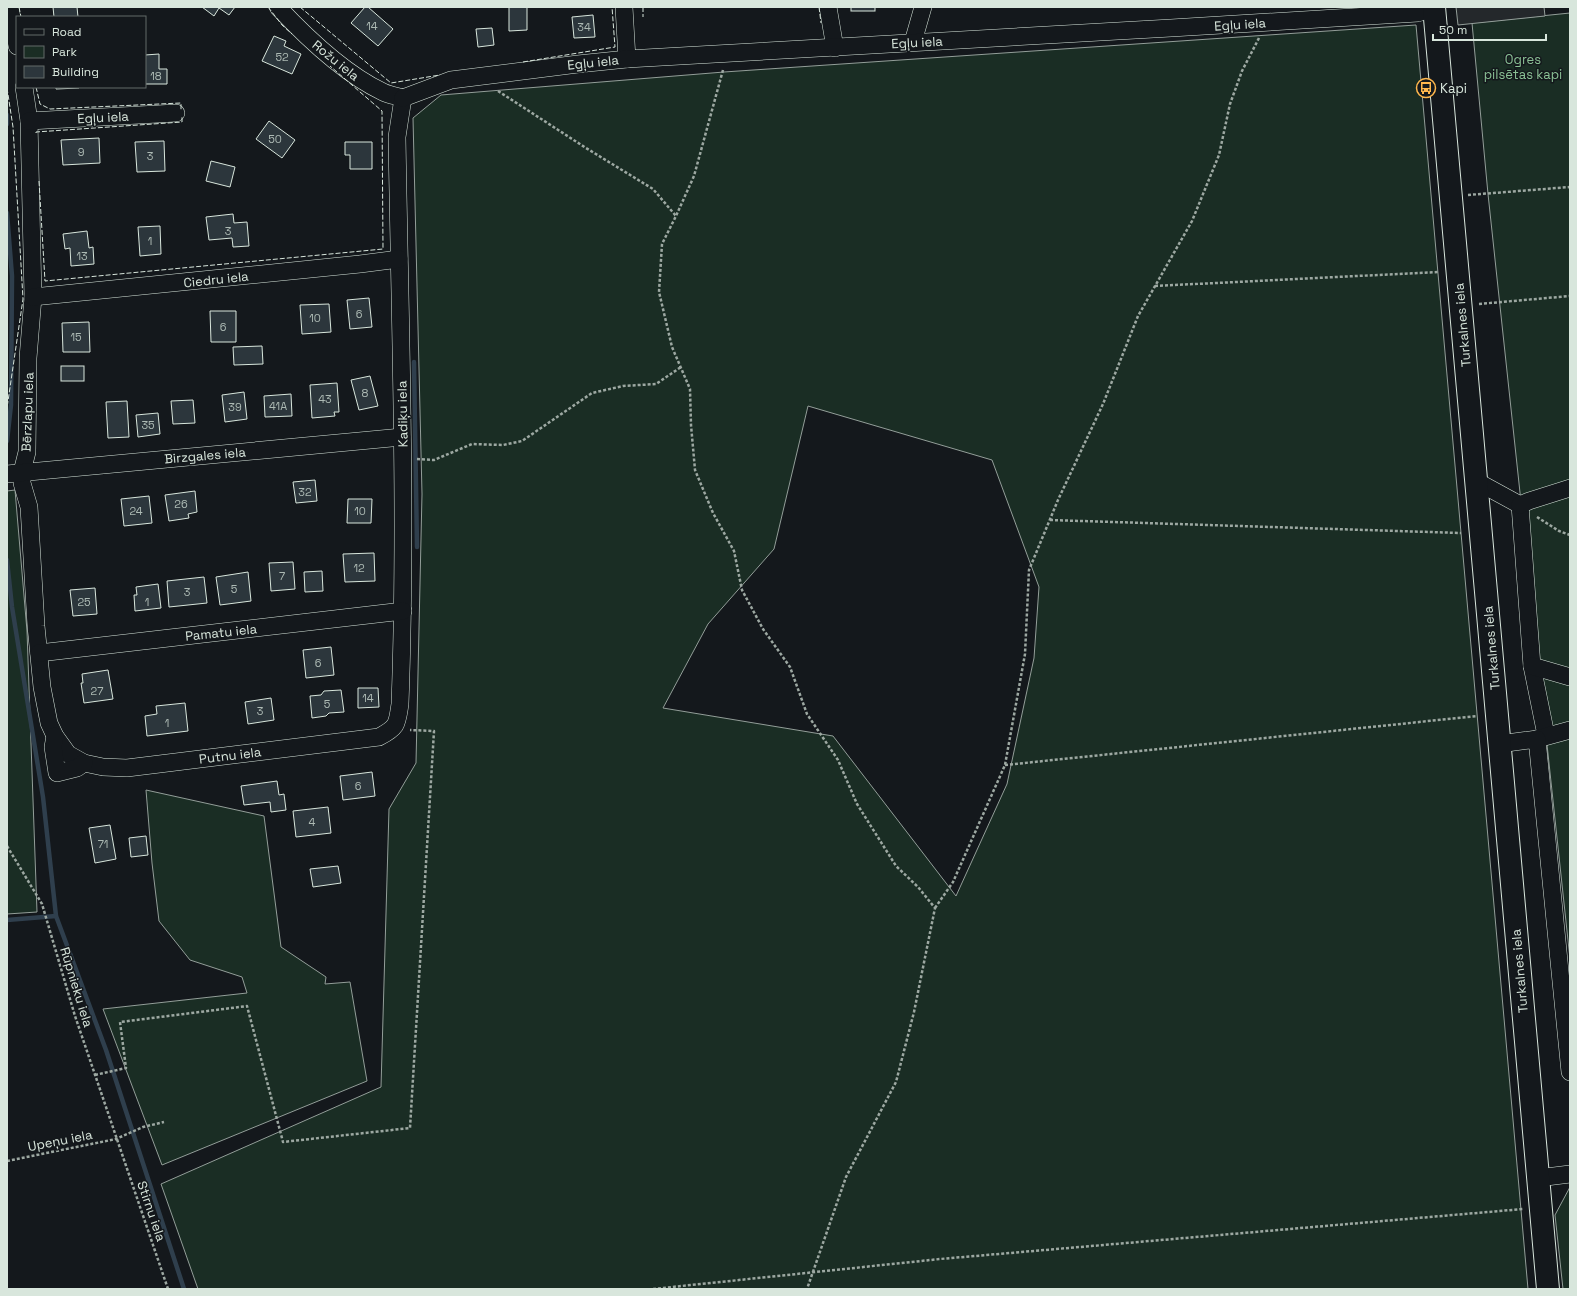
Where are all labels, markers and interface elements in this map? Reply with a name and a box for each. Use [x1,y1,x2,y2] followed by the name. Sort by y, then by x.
[1214,14,1267,35] street label: Egļu iela
[16,16,146,88] legend
[1433,16,1546,42] scale bar
[366,19,378,33] house number: 14
[577,20,591,34] house number: 34
[1439,22,1467,38] text: 50 m
[52,24,81,40] text: Road
[891,33,944,52] street label: Egļu iela
[309,36,363,85] street label: Rožu iela
[52,44,77,60] text: Park
[275,50,289,64] house number: 52
[566,51,620,74] street label: Egļu iela
[1484,51,1562,83] park label: Ogres pilsētas kapi
[52,64,99,80] text: Building
[150,69,162,83] house number: 18
[1415,77,1437,99] bus stop icon: Kapi
[1440,80,1467,97] place label: Kapi
[77,108,130,127] street label: Egļu iela
[268,132,282,146] house number: 50
[78,145,85,159] house number: 9
[147,149,154,163] house number: 3
[225,224,232,238] house number: 3
[148,234,152,248] house number: 1
[76,249,88,263] house number: 13
[183,268,250,291] street label: Ciedru iela
[1450,282,1475,368] street label: Turkalnes iela
[356,307,363,321] house number: 6
[309,311,321,325] house number: 10
[220,320,227,334] house number: 6
[70,330,82,344] house number: 15
[18,371,37,452] street label: Bērzlapu iela
[393,380,412,447] street label: Kadiķu iela
[362,386,369,400] house number: 8
[318,392,332,406] house number: 43
[269,399,287,413] house number: 41A
[228,400,242,414] house number: 39
[141,418,155,432] house number: 35
[164,443,247,468] street label: Birzgales iela
[298,485,312,499] house number: 32
[174,497,188,511] house number: 26
[129,504,143,518] house number: 24
[354,504,366,518] house number: 10
[353,561,365,575] house number: 12
[279,569,285,583] house number: 7
[231,582,238,596] house number: 5
[184,585,191,599] house number: 3
[77,595,91,609] house number: 25
[145,595,149,609] house number: 1
[1479,605,1504,691] street label: Turkalnes iela
[184,620,258,645] street label: Pamatu iela
[315,656,322,670] house number: 6
[91,684,103,698] house number: 27
[362,691,374,705] house number: 14
[324,697,331,711] house number: 5
[257,704,264,718] house number: 3
[165,716,169,730] house number: 1
[198,743,263,768] street label: Putnu iela
[355,779,362,793] house number: 6
[309,815,316,829] house number: 4
[98,837,108,851] house number: 71
[1507,928,1532,1014] street label: Turkalnes iela
[56,945,97,1030] street label: Rūpnieku iela
[26,1126,94,1155] street label: Upeņu iela
[133,1179,170,1244] street label: Stirnu iela

